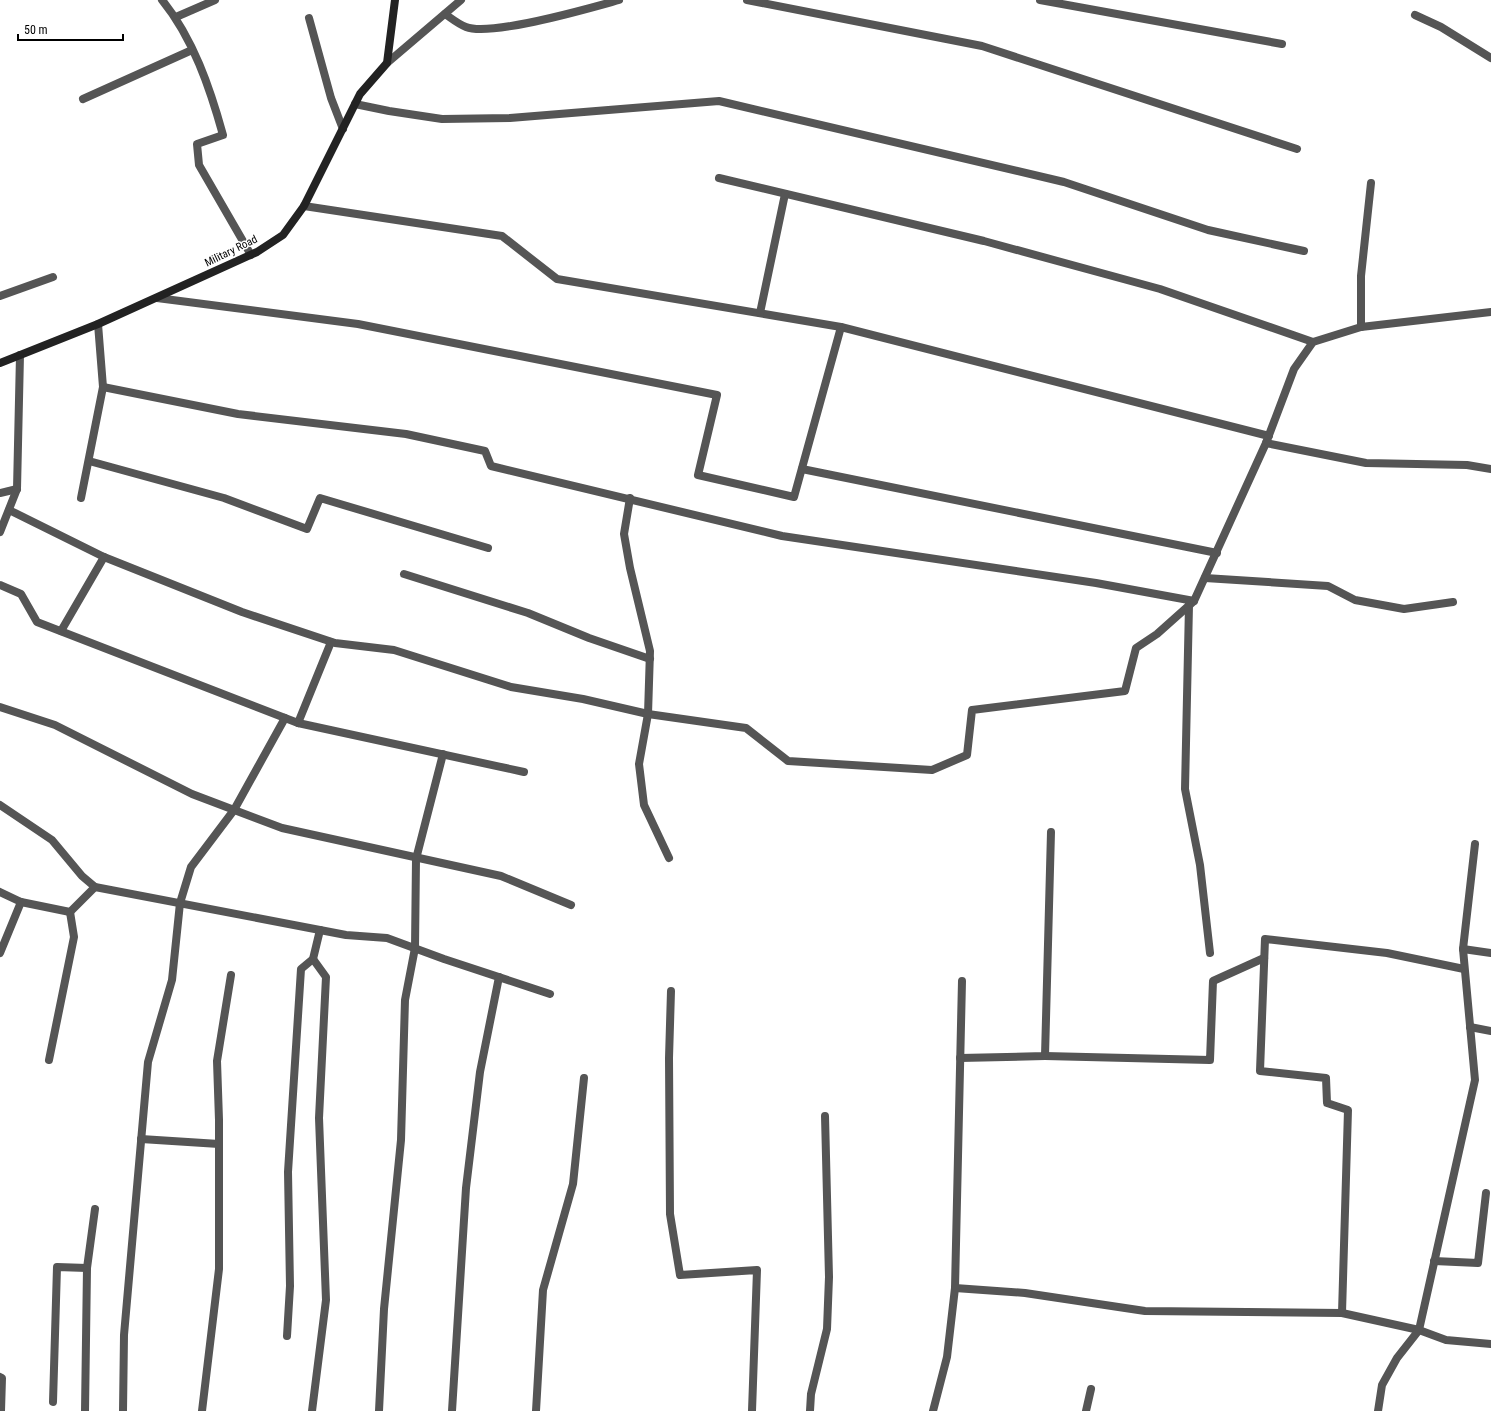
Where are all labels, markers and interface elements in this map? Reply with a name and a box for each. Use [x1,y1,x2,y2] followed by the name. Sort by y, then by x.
[18,16,123,42] scale bar
[24,23,48,37] text: 50 m
[203,233,259,269] street label: Military Road

